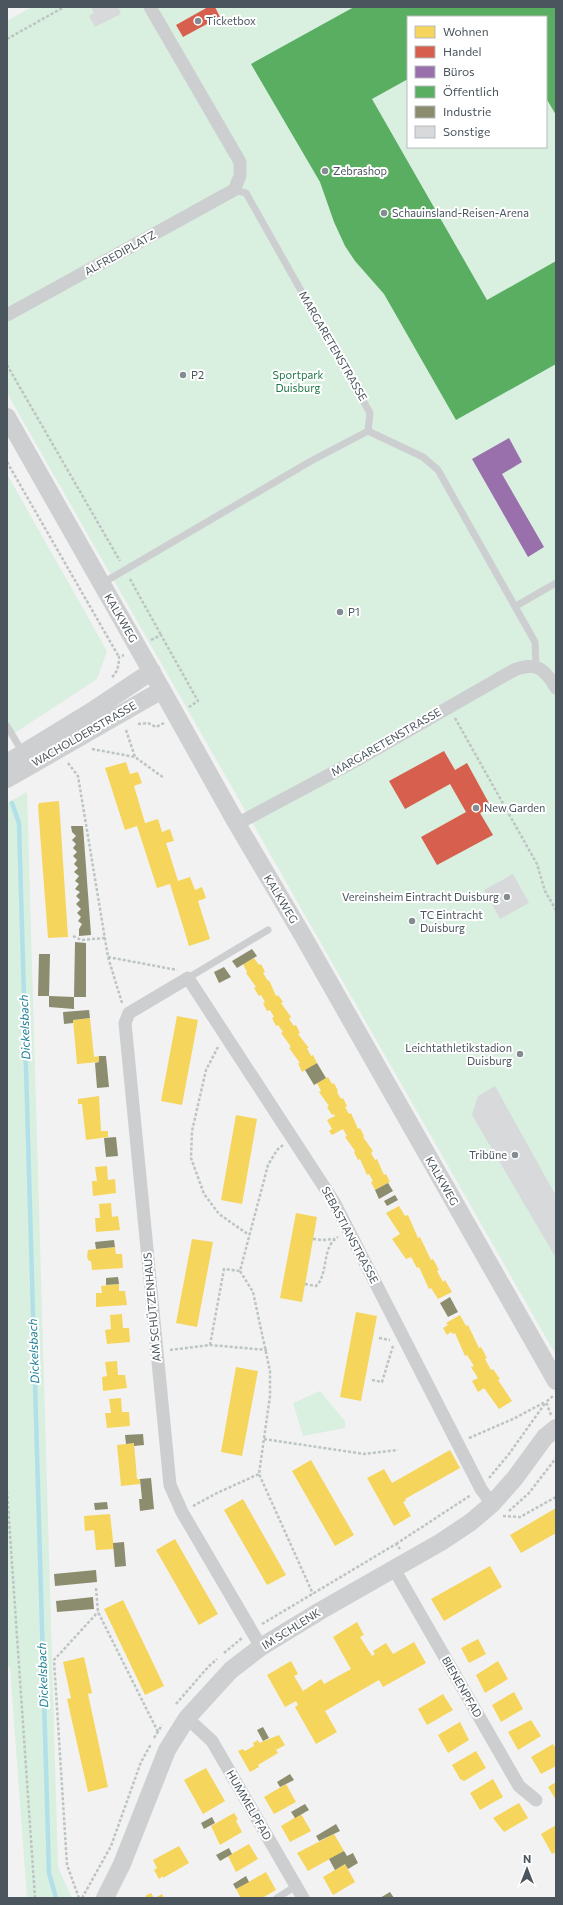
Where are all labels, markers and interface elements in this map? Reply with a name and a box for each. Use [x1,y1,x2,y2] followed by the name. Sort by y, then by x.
[206,14,256,27] place label: Ticketbox
[193,16,203,26] marker: Ticketbox
[407,16,547,148] legend
[443,24,489,38] text: Wohnen
[443,44,481,58] text: Handel
[443,64,475,78] text: Büros
[443,84,499,98] text: Öffentlich
[443,104,491,118] text: Industrie
[443,124,490,138] text: Sonstige
[333,164,387,177] place label: Zebrashop
[320,166,330,176] marker: Zebrashop
[392,206,529,219] place label: Schauinsland-Reisen-Arena
[379,208,389,218] marker: Schauinsland-Reisen-Arena
[82,228,158,278] street label: ALFREDIPLATZ
[297,289,370,403] street label: MARGARETENSTRASSE
[191,368,204,381] place label: P2
[272,368,324,394] park label: Sportpark Duisburg
[178,370,188,380] marker: P2
[102,591,141,645] street label: KALKWEG
[348,605,360,618] place label: P1
[335,607,345,617] marker: P1
[29,698,138,769] street label: WACHOLDERSTRASSE
[329,705,443,778] street label: MARGARETENSTRASSE
[484,801,545,814] place label: New Garden
[471,803,481,813] marker: New Garden
[262,872,301,925] street label: KALKWEG
[342,890,499,903] place label: Vereinsheim Eintracht Duisburg
[502,892,512,902] marker: Vereinsheim Eintracht Duisburg
[420,908,483,934] place label: TC Eintracht Duisburg
[407,916,417,926] marker: TC Eintracht Duisburg
[16,994,32,1060] water label: Dickelsbach
[405,1041,512,1067] place label: Leichtathletikstadion Duisburg
[515,1049,525,1059] marker: Leichtathletikstadion Duisburg
[469,1148,507,1161] place label: Tribüne
[510,1150,520,1160] marker: Tribüne
[423,1154,462,1208] street label: KALKWEG
[319,1184,381,1285] street label: SEBASTIANSTRASSE
[139,1252,163,1362] street label: AM SCHÜTZENHAUS
[25,1318,41,1384] water label: Dickelsbach
[259,1605,323,1652] street label: IM SCHLENK
[34,1642,50,1708] water label: Dickelsbach
[440,1654,485,1720] street label: BIENENPFAD
[224,1768,275,1842] street label: HUMMELPFAD
[507,1849,547,1889] north arrow
[523,1852,531,1865] text: N

